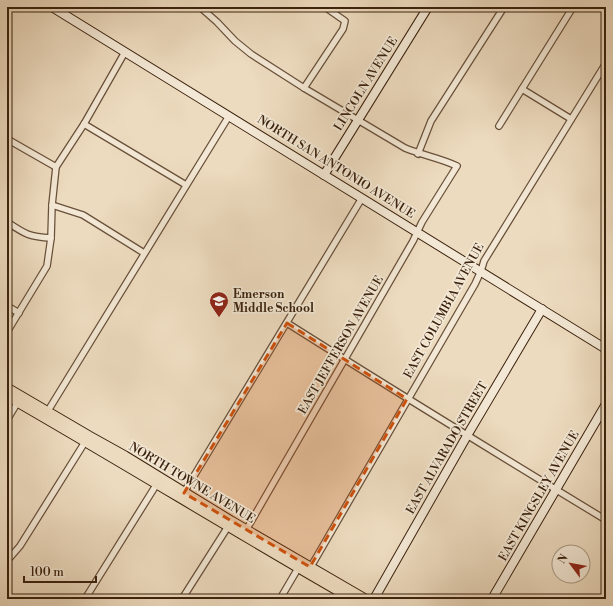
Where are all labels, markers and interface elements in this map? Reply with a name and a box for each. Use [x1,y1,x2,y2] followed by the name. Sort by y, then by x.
[331,34,401,134] street label: LINCOLN AVENUE
[254,112,418,222] street label: NORTH SAN ANTONIO AVENUE
[401,241,487,381] street label: EAST COLUMBIA AVENUE
[295,273,387,417] street label: EAST JEFFERSON AVENUE
[233,287,314,316] place label: Emerson Middle School
[208,290,230,318] school or university icon: Emerson Middle School
[403,379,491,517] street label: EAST ALVARADO STREET
[496,428,582,564] street label: EAST KINGSLEY AVENUE
[126,439,258,527] street label: NORTH TOWNE AVENUE
[551,544,591,584] north arrow
[24,558,96,584] scale bar
[30,565,64,580] text: 100 m

